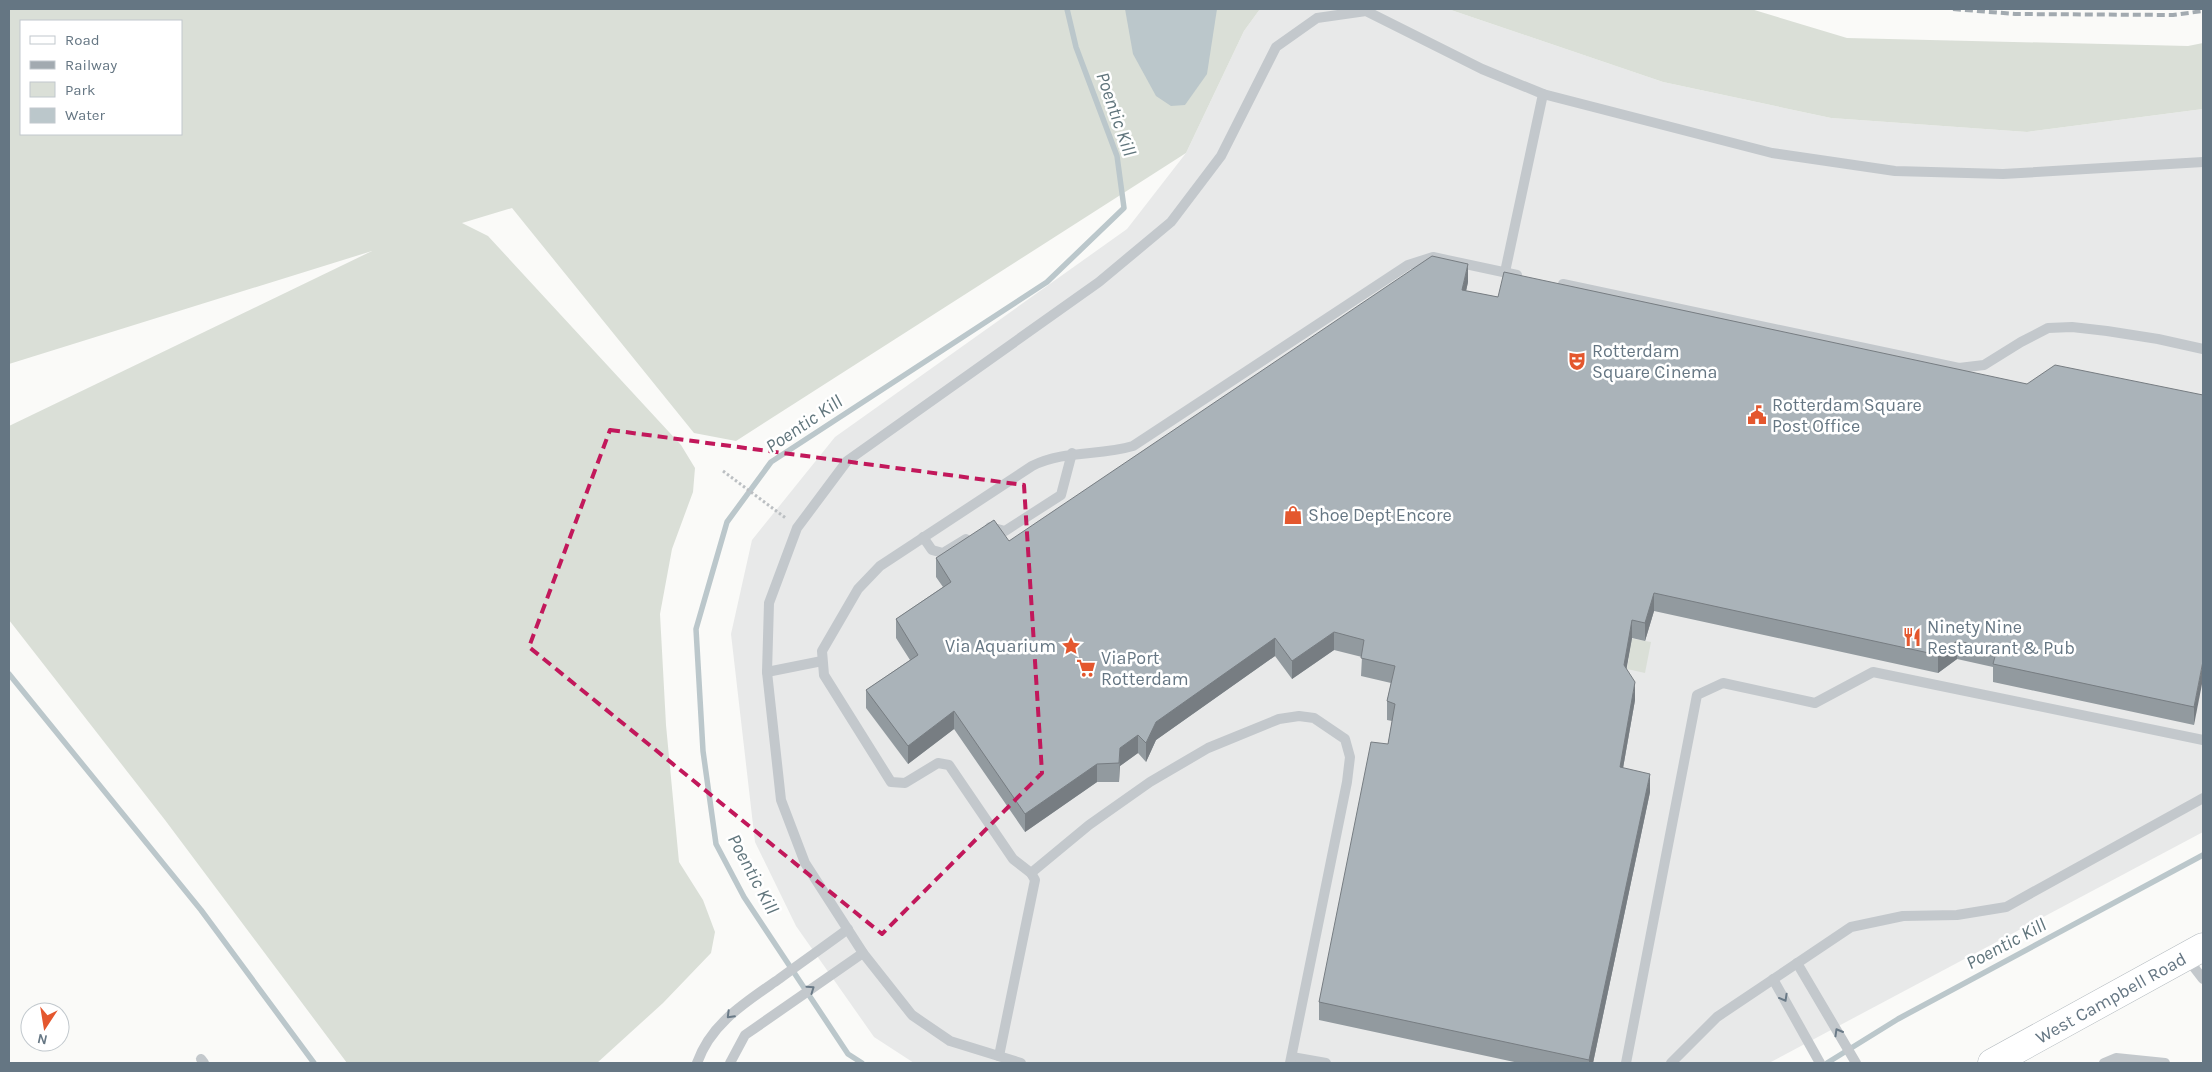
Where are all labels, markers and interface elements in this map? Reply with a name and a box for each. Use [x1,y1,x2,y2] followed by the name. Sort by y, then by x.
[20,20,182,135] legend
[65,31,100,49] text: Road
[65,56,117,74] text: Railway
[1091,69,1141,159] water label: Poentic Kill
[65,81,95,99] text: Park
[65,106,106,124] text: Water
[1592,340,1718,383] place label: Rotterdam Square Cinema
[1566,350,1588,372] theatre icon: Rotterdam Square Cinema
[762,390,847,458] water label: Poentic Kill
[1772,394,1922,437] place label: Rotterdam Square Post Office
[1746,404,1768,426] public building icon: Rotterdam Square Post Office
[1282,504,1304,526] shop icon: Shoe Dept Encore
[1308,504,1452,526] place label: Shoe Dept Encore
[1927,616,2075,659] place label: Ninety Nine Restaurant & Pub
[1901,626,1923,648] restaurant icon: Ninety Nine Restaurant & Pub
[945,635,1056,657] place label: Via Aquarium
[1060,635,1082,657] place icon: Via Aquarium
[1101,647,1189,690] place label: ViaPort Rotterdam
[1075,657,1097,679] supermarket icon: ViaPort Rotterdam
[723,830,783,918] water label: Poentic Kill
[1962,914,2050,974] water label: Poentic Kill
[2032,947,2190,1049] street label: West Campbell Road
[805,986,815,995] one-way arrow
[1778,992,1788,1001] one-way arrow
[20,1002,70,1052] north arrow
[727,1009,736,1018] one-way arrow
[1834,1028,1844,1037] one-way arrow
[36,1030,49,1049] text: N

